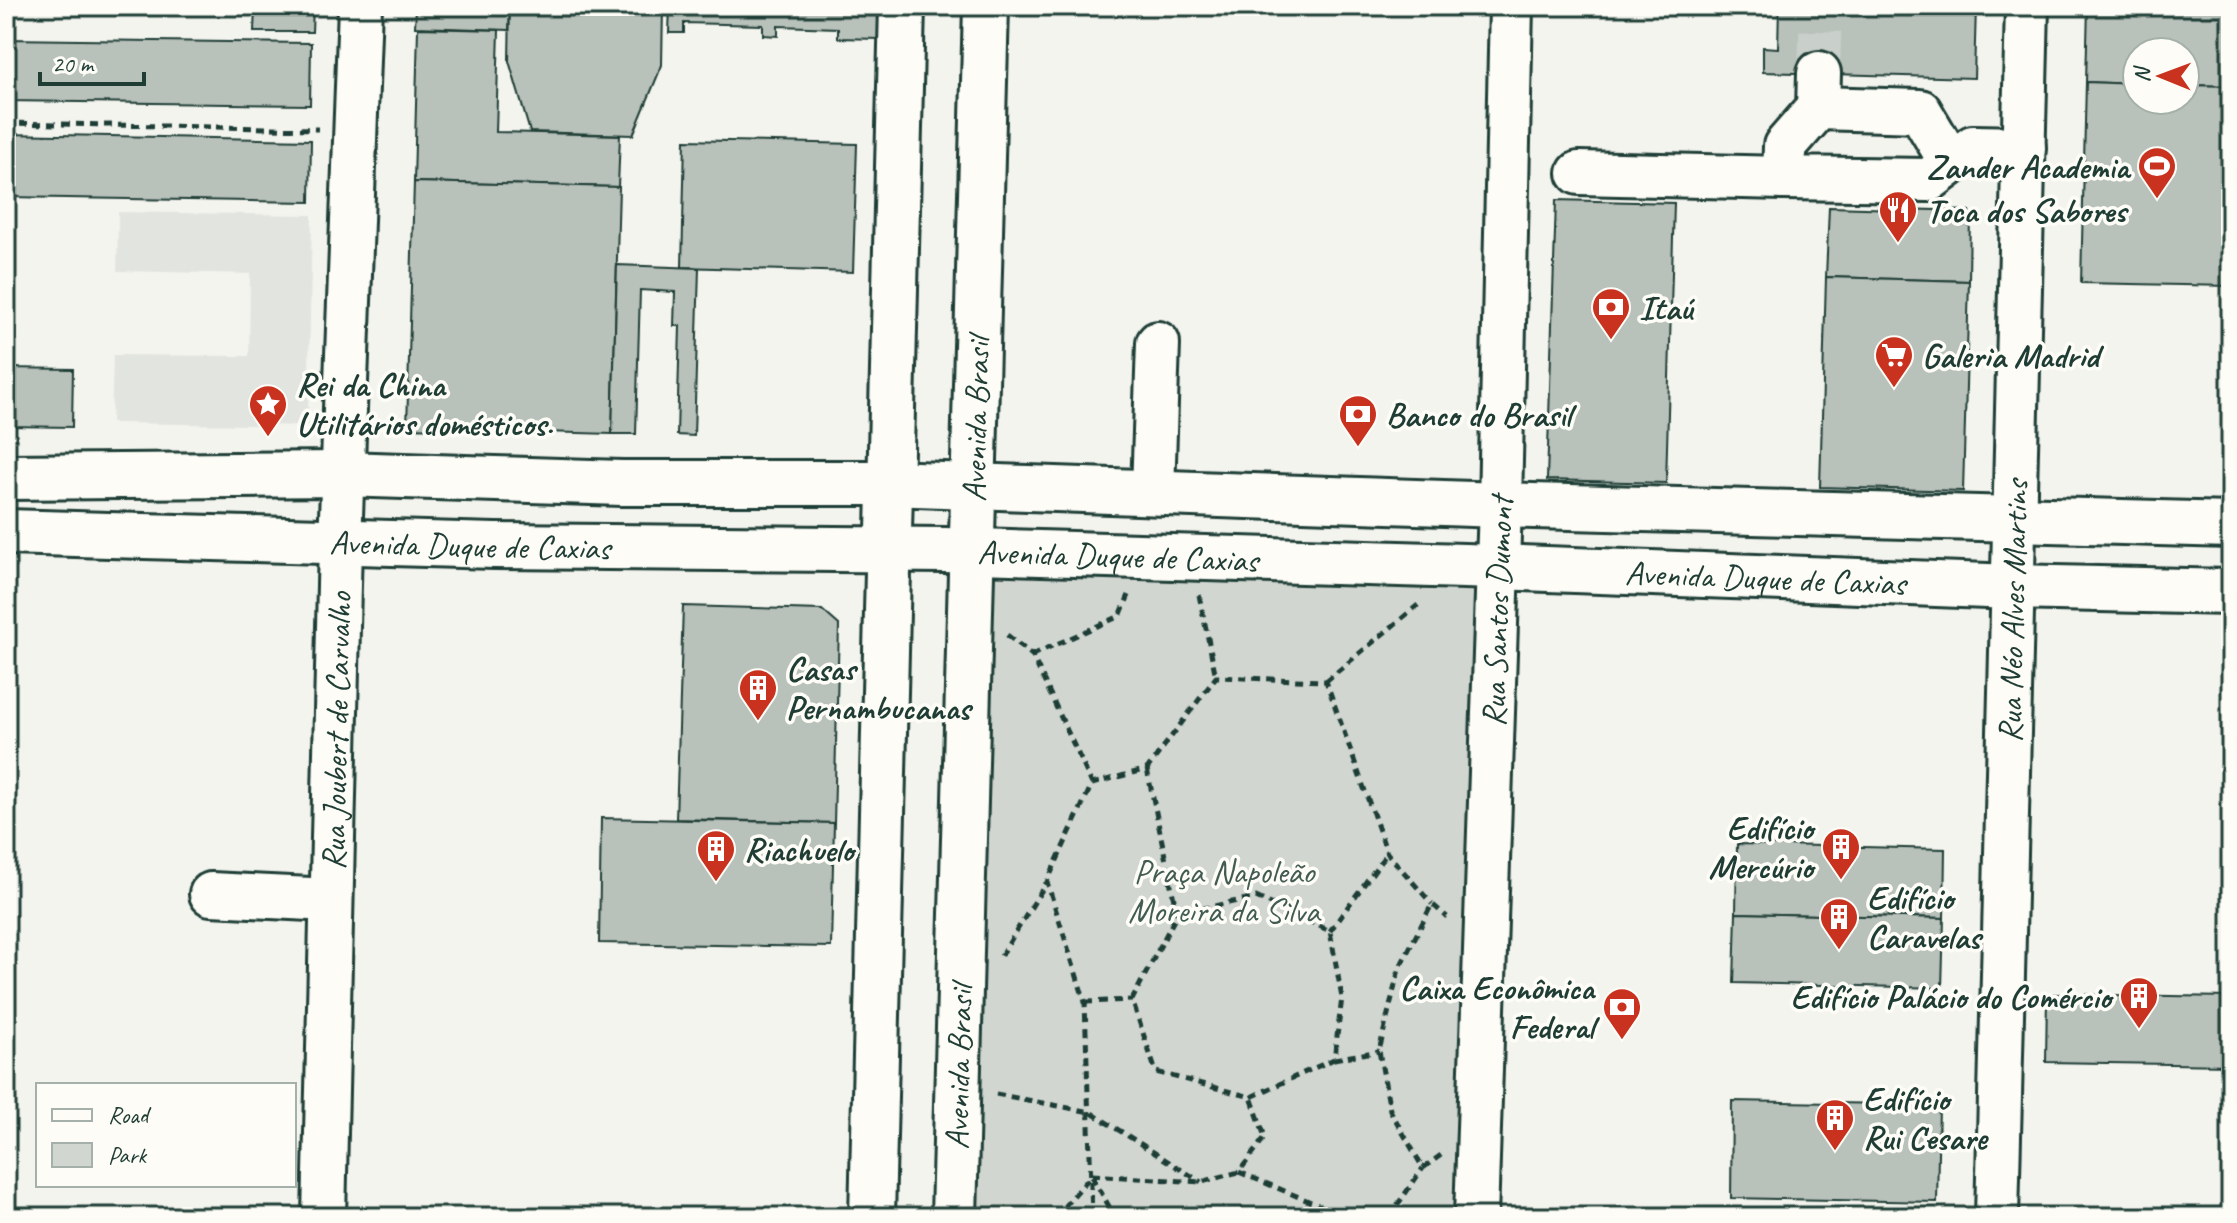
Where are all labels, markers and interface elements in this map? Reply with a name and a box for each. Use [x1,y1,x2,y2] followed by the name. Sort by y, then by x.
[40,36,144,86] scale bar
[2121,36,2201,116] north arrow
[52,49,95,79] text: 20 m
[2128,65,2156,83] text: N
[1926,145,2132,188] place label: Zander Academia
[2136,145,2178,200] sports icon: Zander Academia
[1877,189,1919,244] restaurant icon: Toca dos Sabores
[1926,189,2129,232] place label: Toca dos Sabores
[1590,286,1632,341] bank icon: Itaú
[1639,286,1696,329] place label: Itaú
[952,330,999,502] street label: Avenida Brasil
[1873,334,1915,389] supermarket icon: Galeria Madrid
[1922,334,2105,377] place label: Galeria Madrid
[296,363,554,445] place label: Rei da China Utilitários domésticos.
[247,383,289,438] place icon: Rei da China Utilitários domésticos.
[1337,393,1379,448] bank icon: Banco do Brasil
[1386,393,1577,436] place label: Banco do Brasil
[1988,476,2037,743] street label: Rua Néo Alves Martins
[1472,491,1522,727] street label: Rua Santos Dumont
[329,520,614,569] street label: Avenida Duque de Caxias
[977,530,1262,582] street label: Avenida Duque de Caxias
[1624,551,1910,605] street label: Avenida Duque de Caxias
[311,590,361,871] street label: Rua Joubert de Carvalho
[786,647,973,729] place label: Casas Pernambucanas
[737,667,779,722] building icon: Casas Pernambucanas
[1708,806,1817,888] place label: Edifício Mercúrio
[1820,826,1862,881] building icon: Edifício Mercúrio
[695,828,737,883] building icon: Riachuelo
[744,828,857,871] place label: Riachuelo
[1128,850,1322,932] park label: Praça Napoleão Moreira da Silva
[1867,876,1983,958] place label: Edifício Caravelas
[1818,896,1860,951] building icon: Edifício Caravelas
[1399,966,1600,1048] place label: Caixa Econômica Federal
[1791,975,2115,1018] place label: Edifício Palácio do Comércio
[2118,975,2160,1030] building icon: Edifício Palácio do Comércio
[935,978,982,1150] street label: Avenida Brasil
[1601,986,1643,1041] bank icon: Caixa Econômica Federal
[1863,1077,1989,1159] place label: Edifício Rui Cesare
[36,1083,296,1187] legend
[1814,1097,1856,1152] building icon: Edifício Rui Cesare
[108,1100,152,1130] text: Road
[108,1140,148,1170] text: Park

